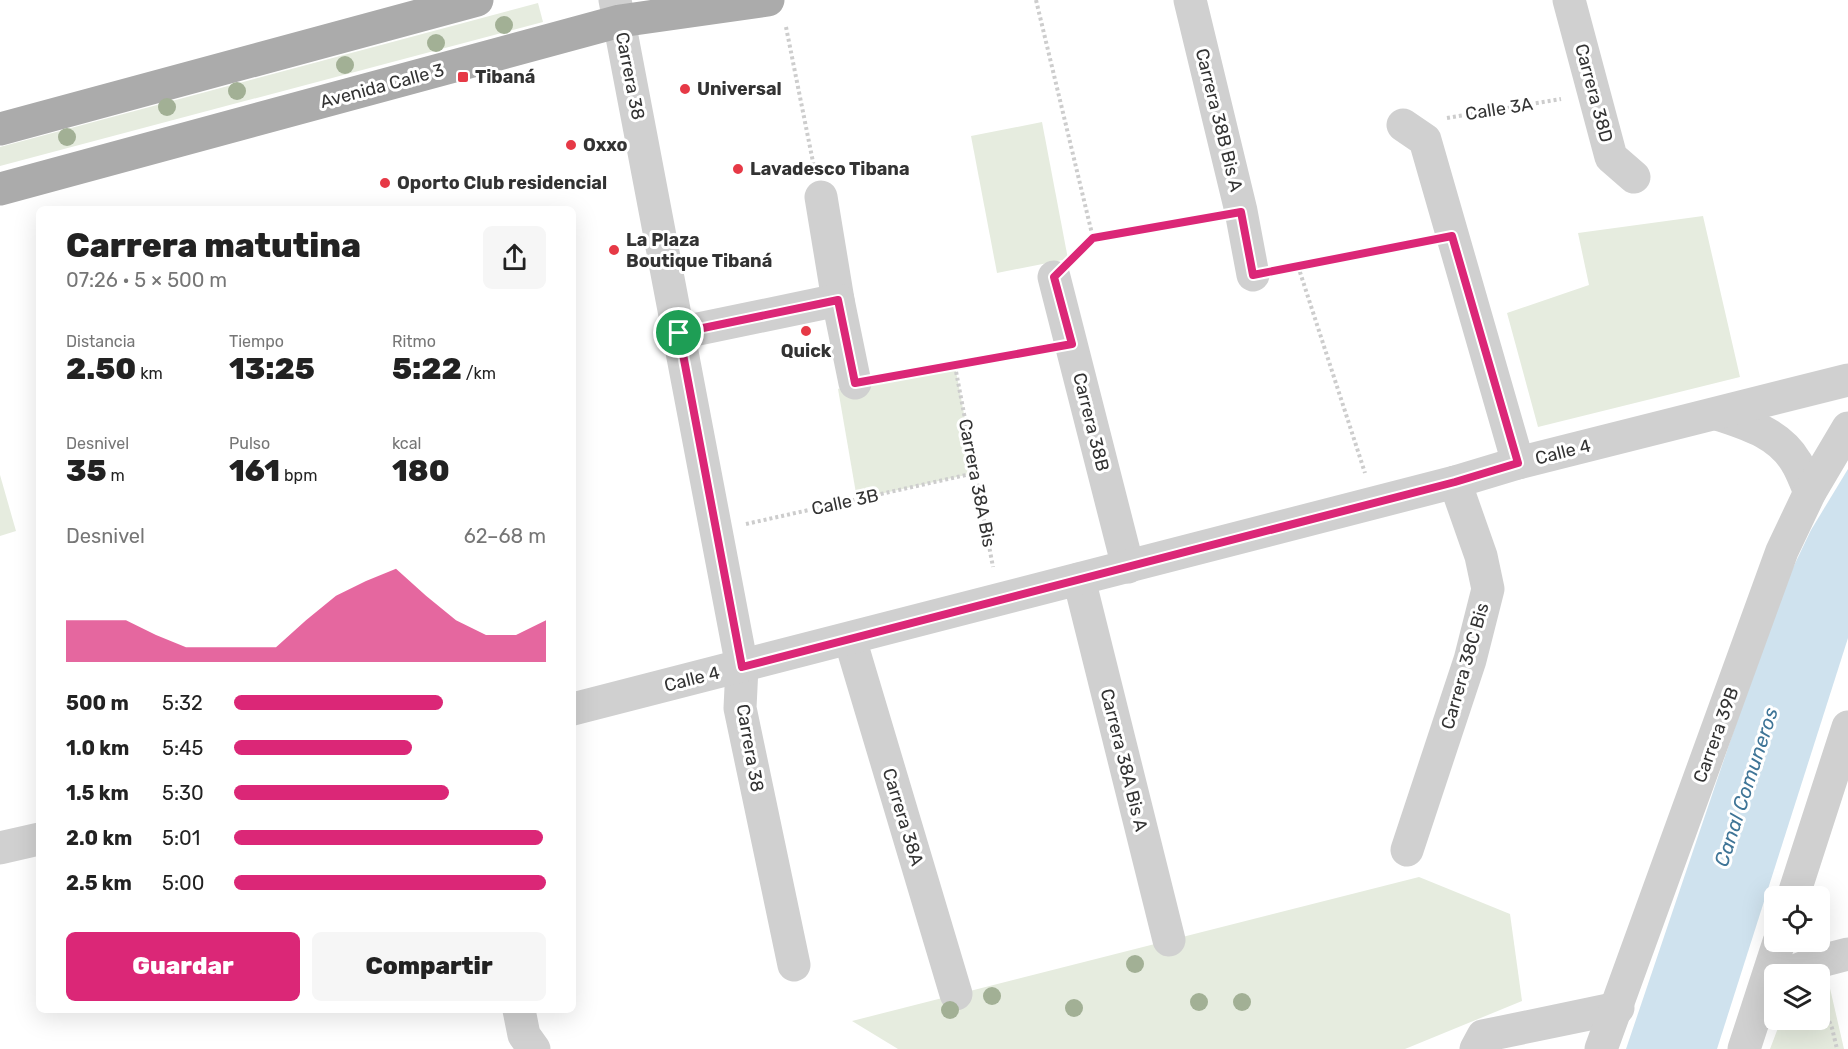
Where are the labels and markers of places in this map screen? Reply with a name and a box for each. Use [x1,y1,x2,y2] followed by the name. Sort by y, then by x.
[475,66,536,88] place label: Tibaná
[456,70,470,84] marker: Tibaná
[697,78,782,100] place label: Universal
[678,82,692,96] marker: Universal
[583,134,628,156] place label: Oxxo
[564,138,578,152] marker: Oxxo
[750,158,910,180] place label: Lavadesco Tibana
[731,162,745,176] marker: Lavadesco Tibana
[397,172,607,194] place label: Oporto Club residencial
[378,176,392,190] marker: Oporto Club residencial
[626,229,772,272] place label: La Plaza Boutique Tibaná
[607,243,621,257] marker: La Plaza Boutique Tibaná
[653,307,704,358] pin
[799,324,813,338] marker: Quick
[781,340,832,362] place label: Quick

